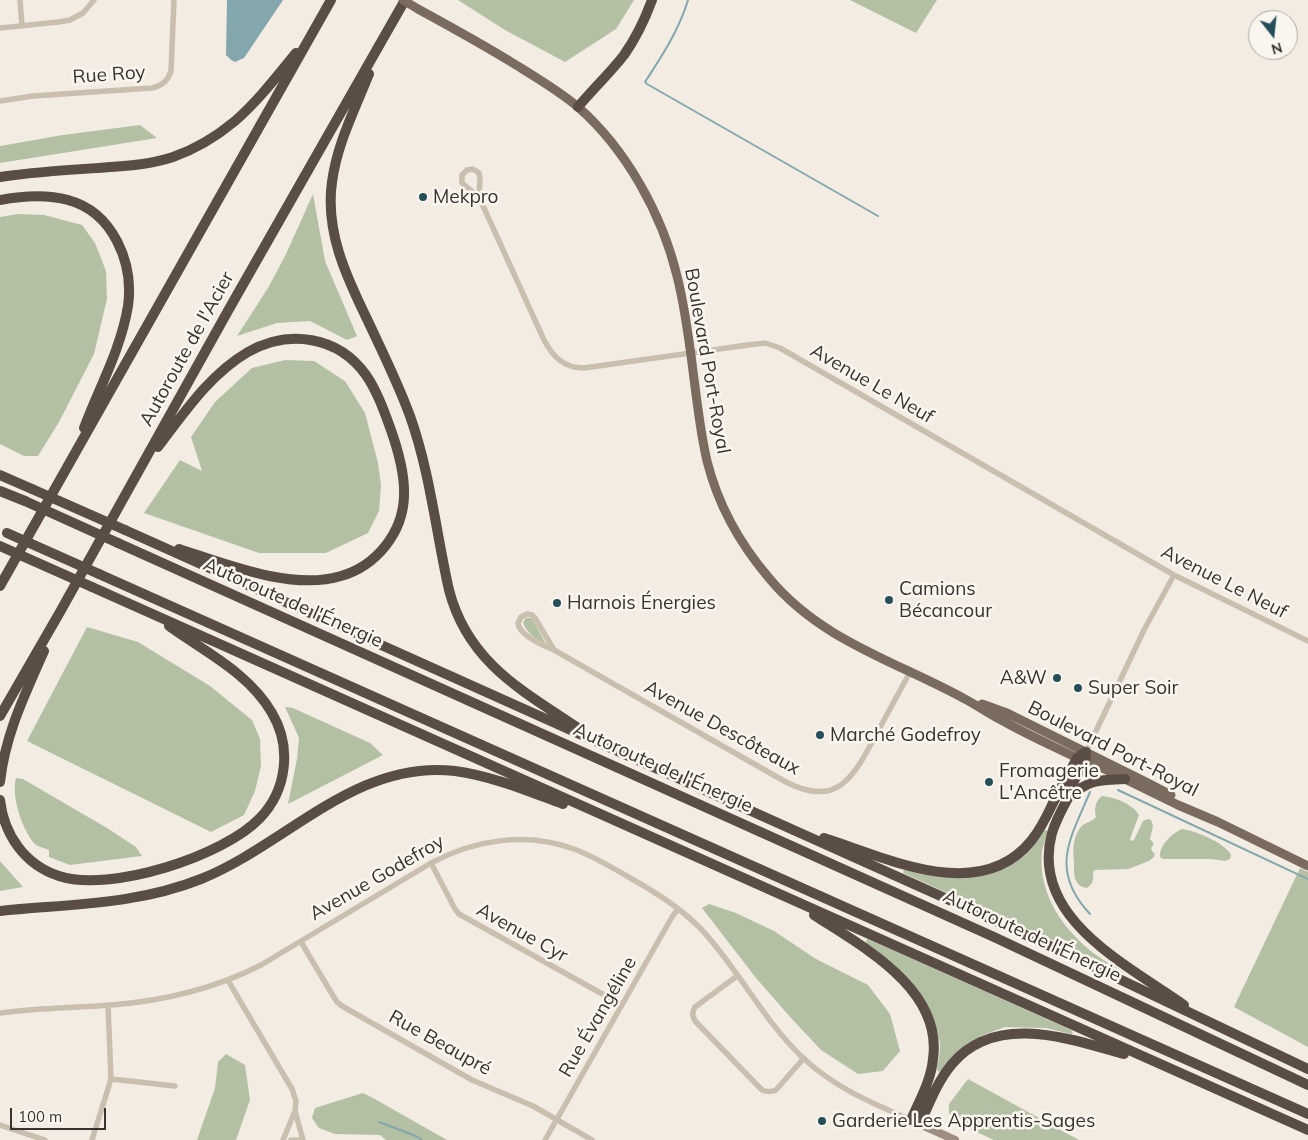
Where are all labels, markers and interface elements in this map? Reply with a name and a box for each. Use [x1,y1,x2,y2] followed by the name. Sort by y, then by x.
[1248,10,1298,60] north arrow
[1269,38,1284,59] text: N
[72,61,146,89] street label: Rue Roy
[433,186,498,208] place label: Mekpro
[417,191,429,203] marker: Mekpro
[679,266,735,456] street label: Boulevard Port-Royal
[135,268,239,430] street label: Autoroute de l'Acier
[806,339,938,429] street label: Avenue Le Neuf
[1157,540,1291,624] street label: Avenue Le Neuf
[200,553,386,653] street label: Autoroute de l'Énergie
[899,578,992,622] place label: Camions Bécancour
[567,592,716,614] place label: Harnois Énergies
[883,594,895,606] marker: Camions Bécancour
[551,597,563,609] marker: Harnois Énergies
[1000,667,1047,689] place label: A&W
[1051,672,1063,684] marker: A&W
[640,676,804,780] street label: Avenue Descôteaux
[1088,677,1178,699] place label: Super Soir
[1072,682,1084,694] marker: Super Soir
[1024,696,1202,802] street label: Boulevard Port-Royal
[570,718,756,818] street label: Autoroute de l'Énergie
[830,724,981,746] place label: Marché Godefroy
[814,729,826,741] marker: Marché Godefroy
[999,760,1099,804] place label: Fromagerie L'Ancêtre
[983,776,995,788] marker: Fromagerie L'Ancêtre
[306,830,448,926] street label: Avenue Godefroy
[939,885,1125,987] street label: Autoroute de l'Énergie
[472,899,572,967] street label: Avenue Cyr
[554,953,642,1081] street label: Rue Évangéline
[385,1006,495,1080] street label: Rue Beaupré
[12,1098,109,1130] scale bar
[18,1107,62,1126] text: 100 m
[832,1110,1095,1132] place label: Garderie Les Apprentis-Sages
[816,1115,828,1127] marker: Garderie Les Apprentis-Sages

